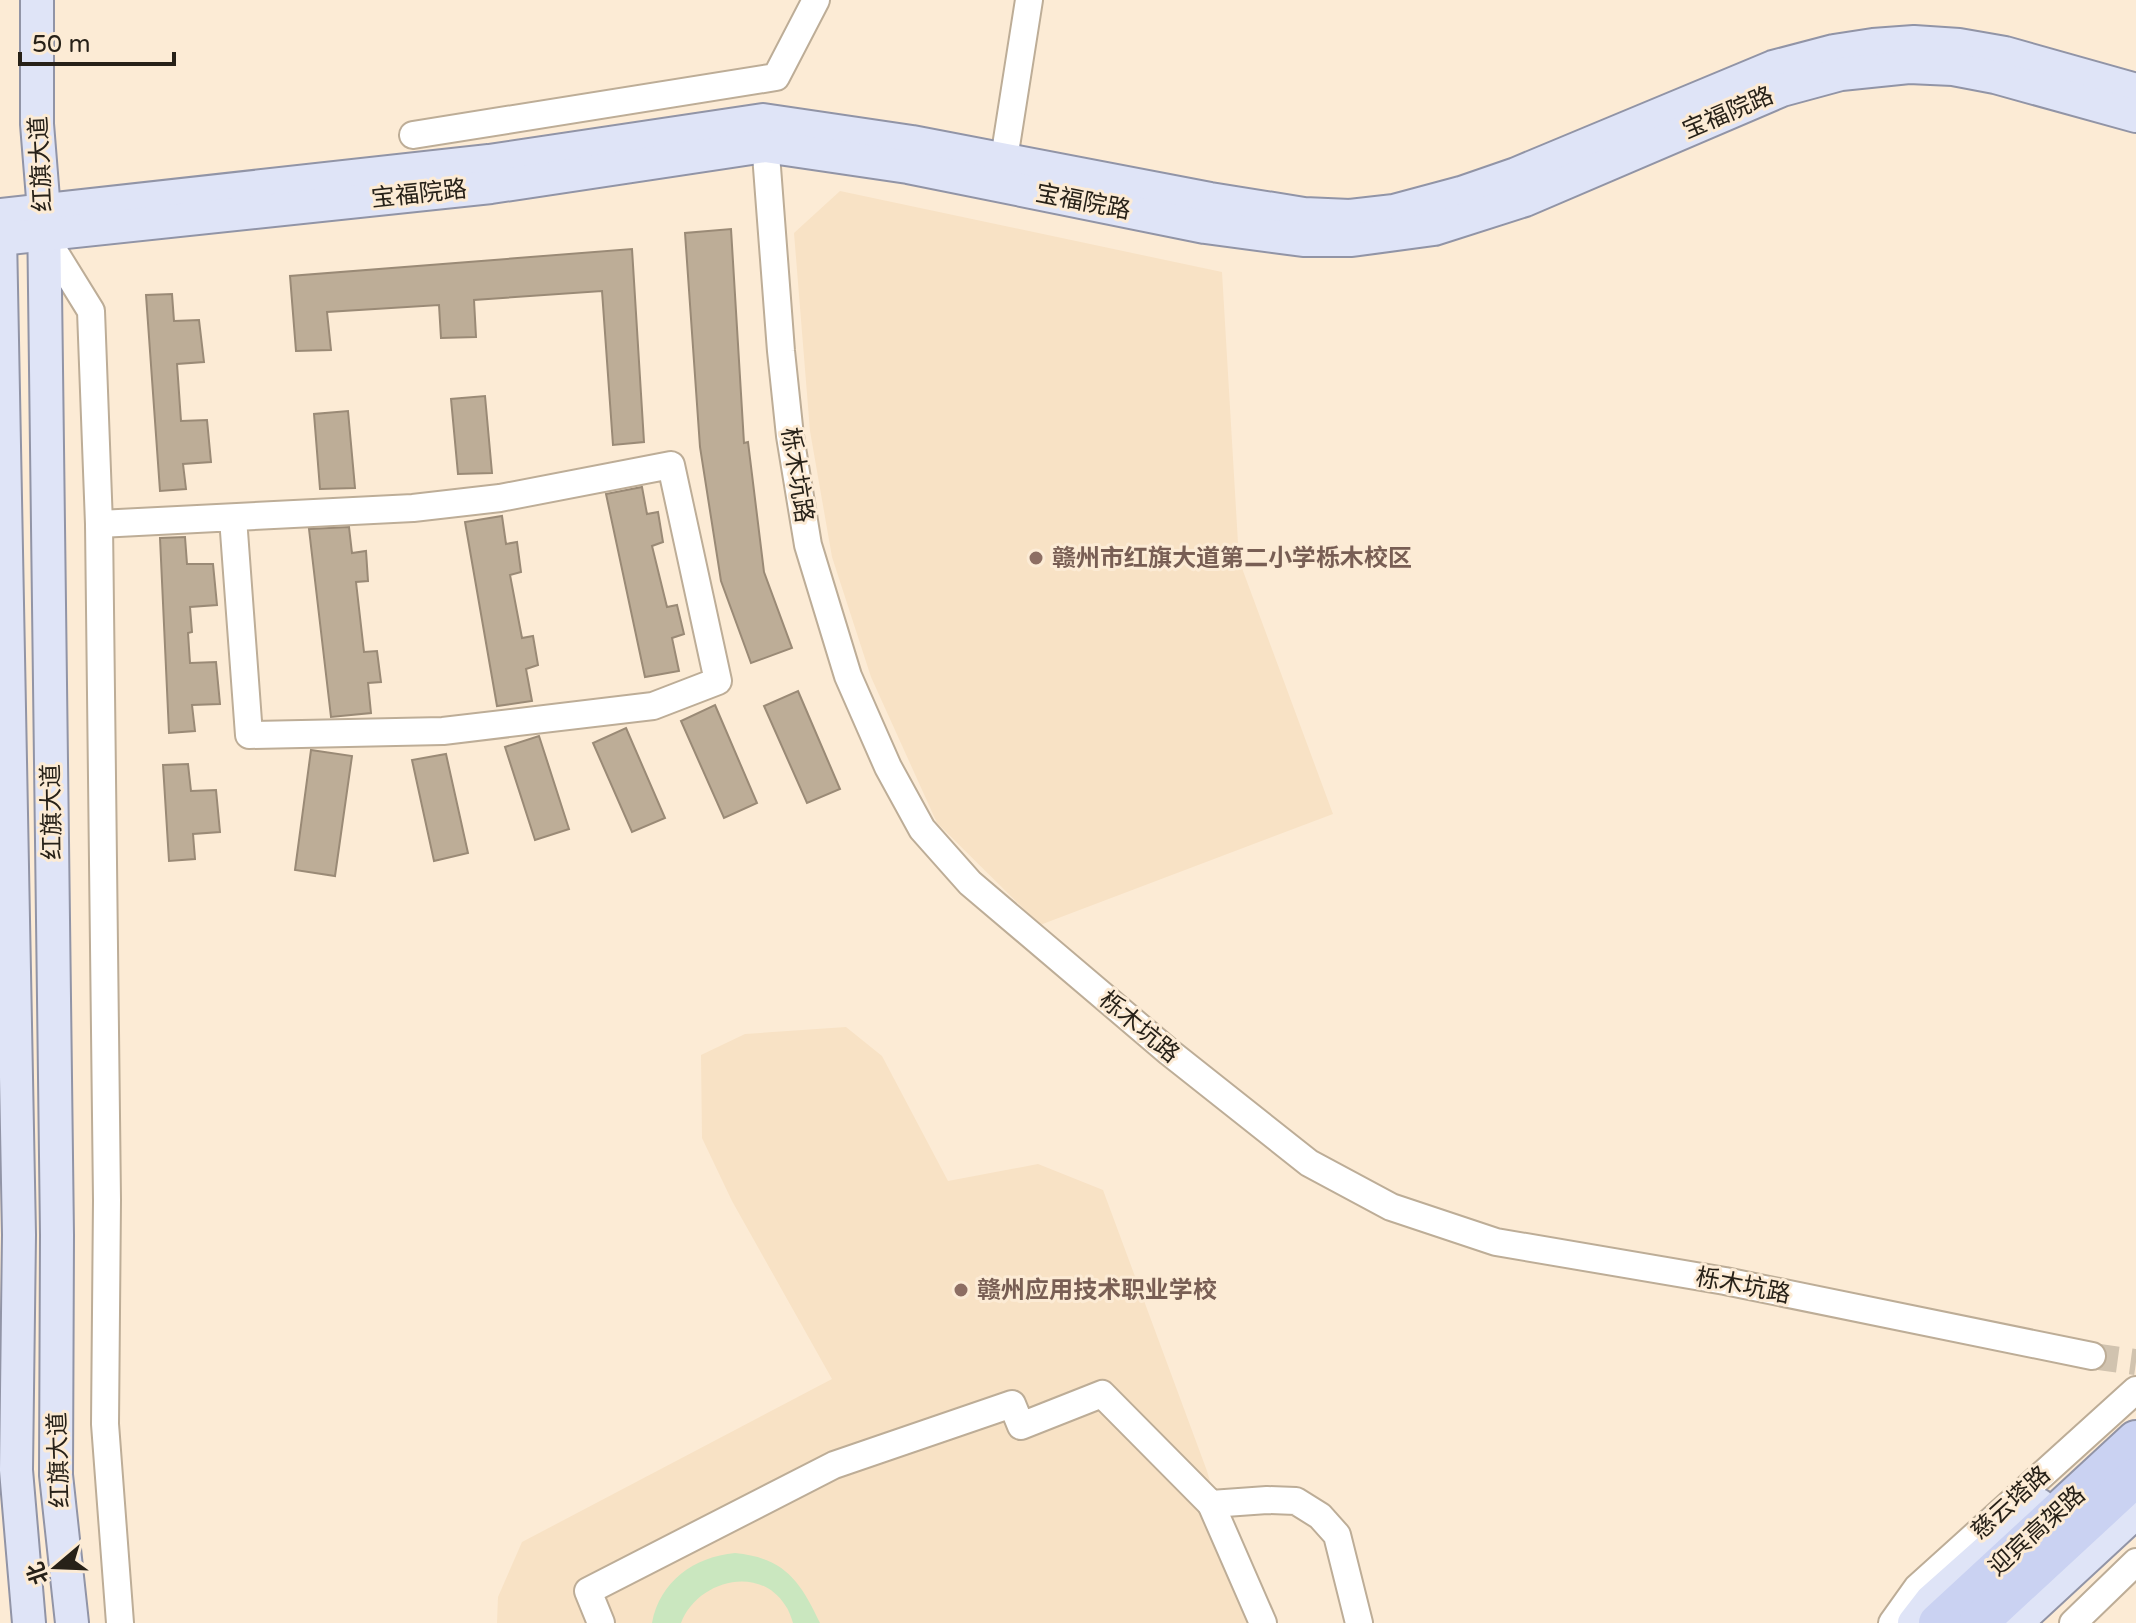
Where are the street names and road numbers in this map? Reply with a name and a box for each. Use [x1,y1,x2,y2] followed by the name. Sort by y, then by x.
[1678,81,1778,145] street label: 宝福院路
[24,115,58,213] street label: 红旗大道
[370,175,468,213] street label: 宝福院路
[1033,179,1133,225] street label: 宝福院路
[775,425,819,525] street label: 栎木坑路
[37,764,67,860] street label: 红旗大道
[1093,985,1185,1069] street label: 栎木坑路
[1693,1263,1793,1309] street label: 栎木坑路
[43,1412,75,1508] street label: 红旗大道
[1966,1460,2056,1546] street label: 慈云塔路
[1983,1480,2091,1582] street label: 迎宾高架路

